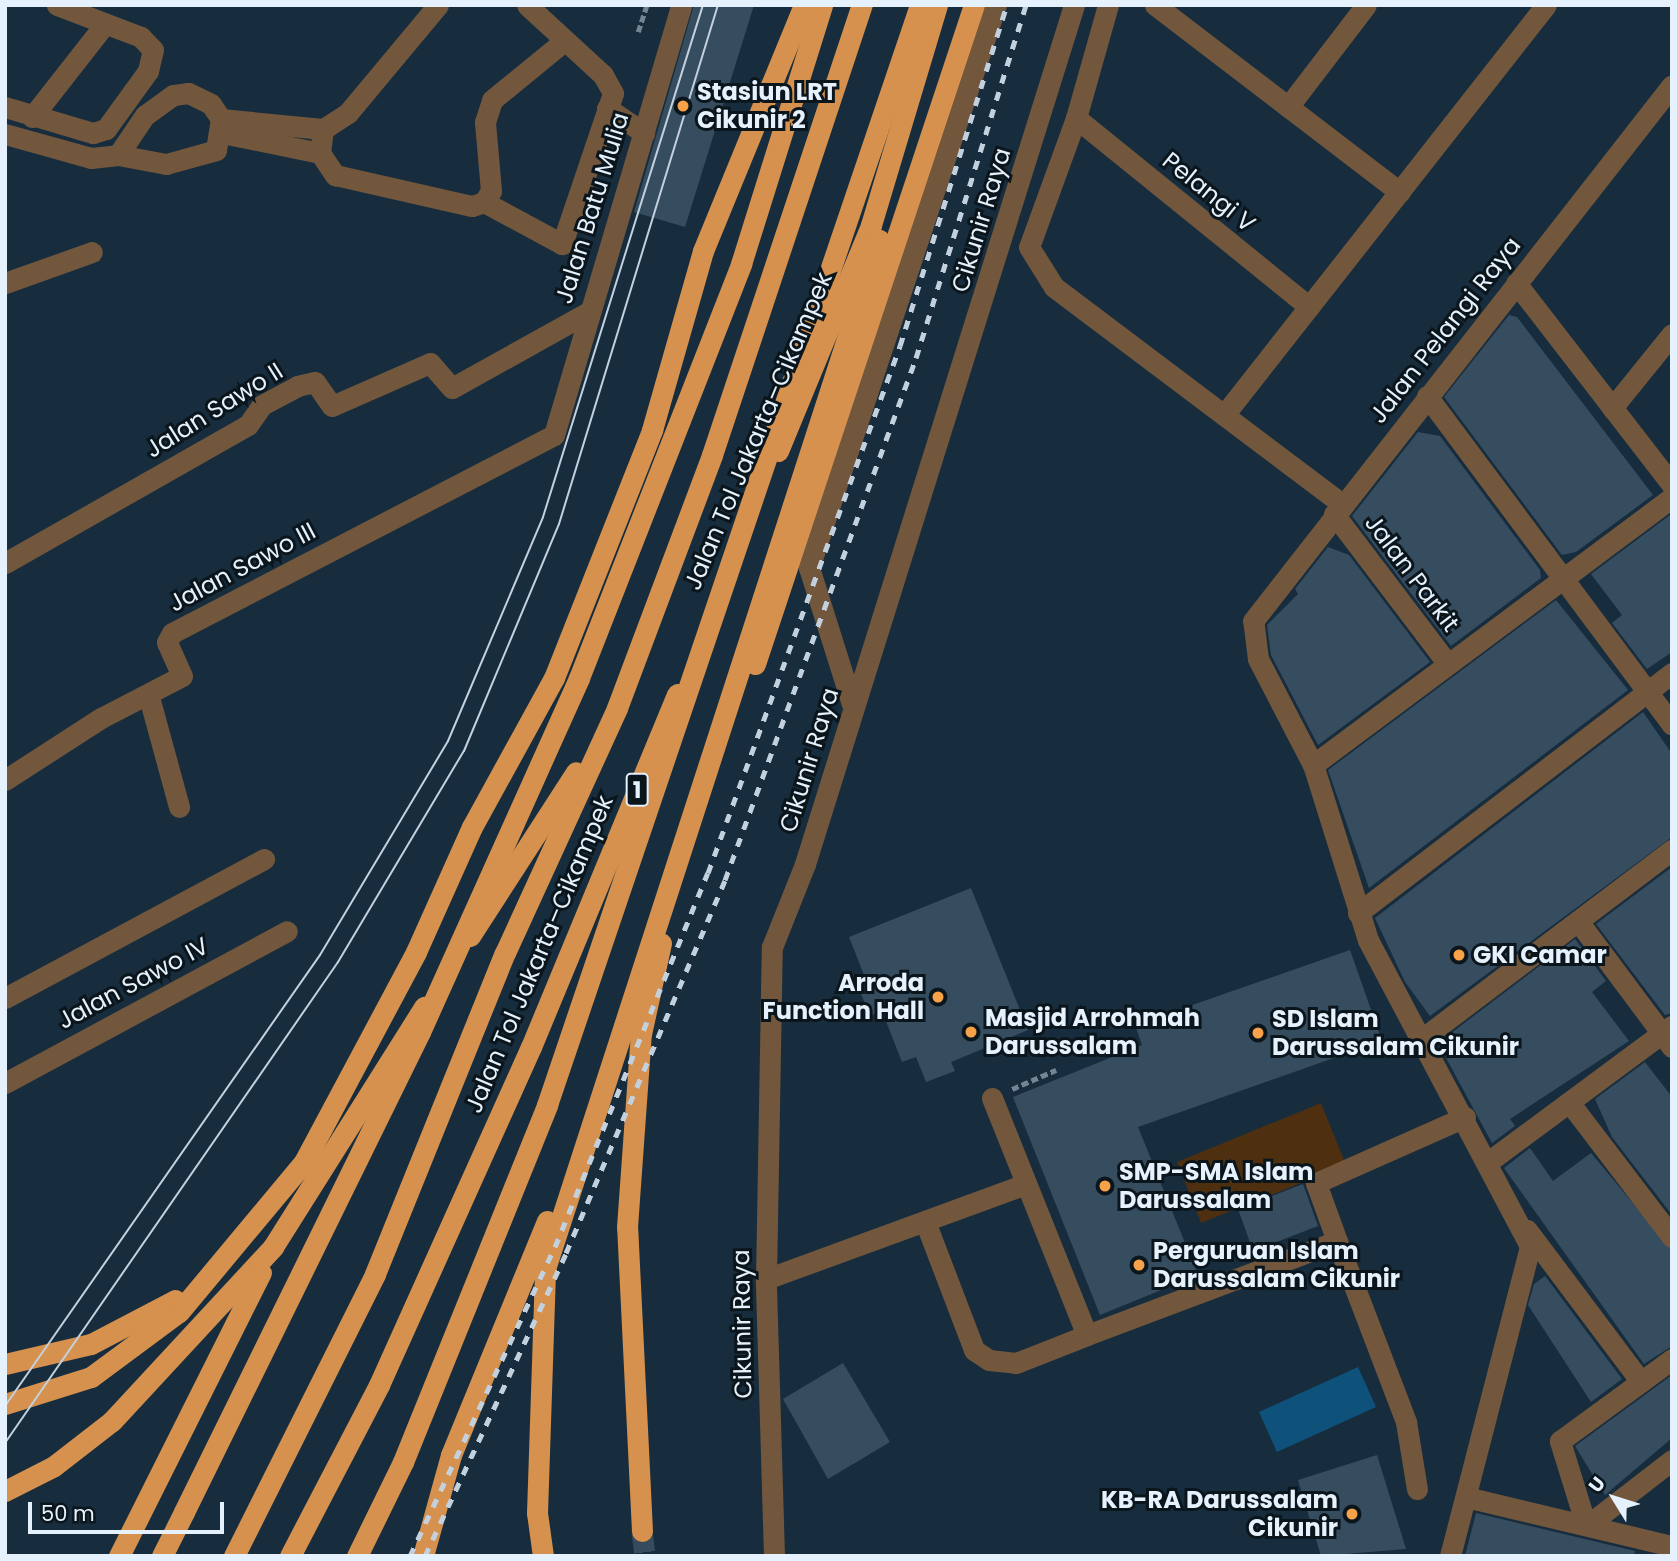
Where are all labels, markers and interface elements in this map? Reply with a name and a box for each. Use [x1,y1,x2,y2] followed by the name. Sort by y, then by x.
[697,78,837,134] place label: Stasiun LRT Cikunir 2
[675,98,691,114] marker: Stasiun LRT Cikunir 2
[549,109,635,307] street label: Jalan Batu Mulia
[945,144,1017,296] street label: Cikunir Raya
[1157,146,1261,238] street label: Pelangi V
[1363,231,1527,429] street label: Jalan Pelangi Raya
[678,268,838,594] street label: Jalan Tol Jakarta–Cikampek
[140,356,288,464] street label: Jalan Sawo II
[1359,509,1465,637] street label: Jalan Parkit
[164,516,320,618] street label: Jalan Sawo III
[773,684,845,836] street label: Cikunir Raya
[625,770,649,810] road number: 1
[459,791,619,1117] street label: Jalan Tol Jakarta–Cikampek
[53,931,213,1035] street label: Jalan Sawo IV
[1473,941,1607,969] place label: GKI Camar
[1451,947,1467,963] marker: GKI Camar
[763,969,924,1025] place label: Arroda Function Hall
[930,989,946,1005] marker: Arroda Function Hall
[985,1004,1200,1060] place label: Masjid Arrohmah Darussalam
[1272,1005,1519,1061] place label: SD Islam Darussalam Cikunir
[963,1024,979,1040] marker: Masjid Arrohmah Darussalam
[1250,1025,1266,1041] marker: SD Islam Darussalam Cikunir
[1119,1158,1314,1214] place label: SMP-SMA Islam Darussalam
[1097,1178,1113,1194] marker: SMP-SMA Islam Darussalam
[1153,1237,1400,1293] place label: Perguruan Islam Darussalam Cikunir
[726,1249,758,1399] street label: Cikunir Raya
[1131,1257,1147,1273] marker: Perguruan Islam Darussalam Cikunir
[1579,1463,1649,1533] north arrow
[1582,1471,1612,1498] text: U
[1101,1486,1338,1542] place label: KB-RA Darussalam Cikunir
[32,1488,228,1532] scale bar
[41,1499,95,1528] text: 50 m
[1344,1506,1360,1522] marker: KB-RA Darussalam Cikunir

